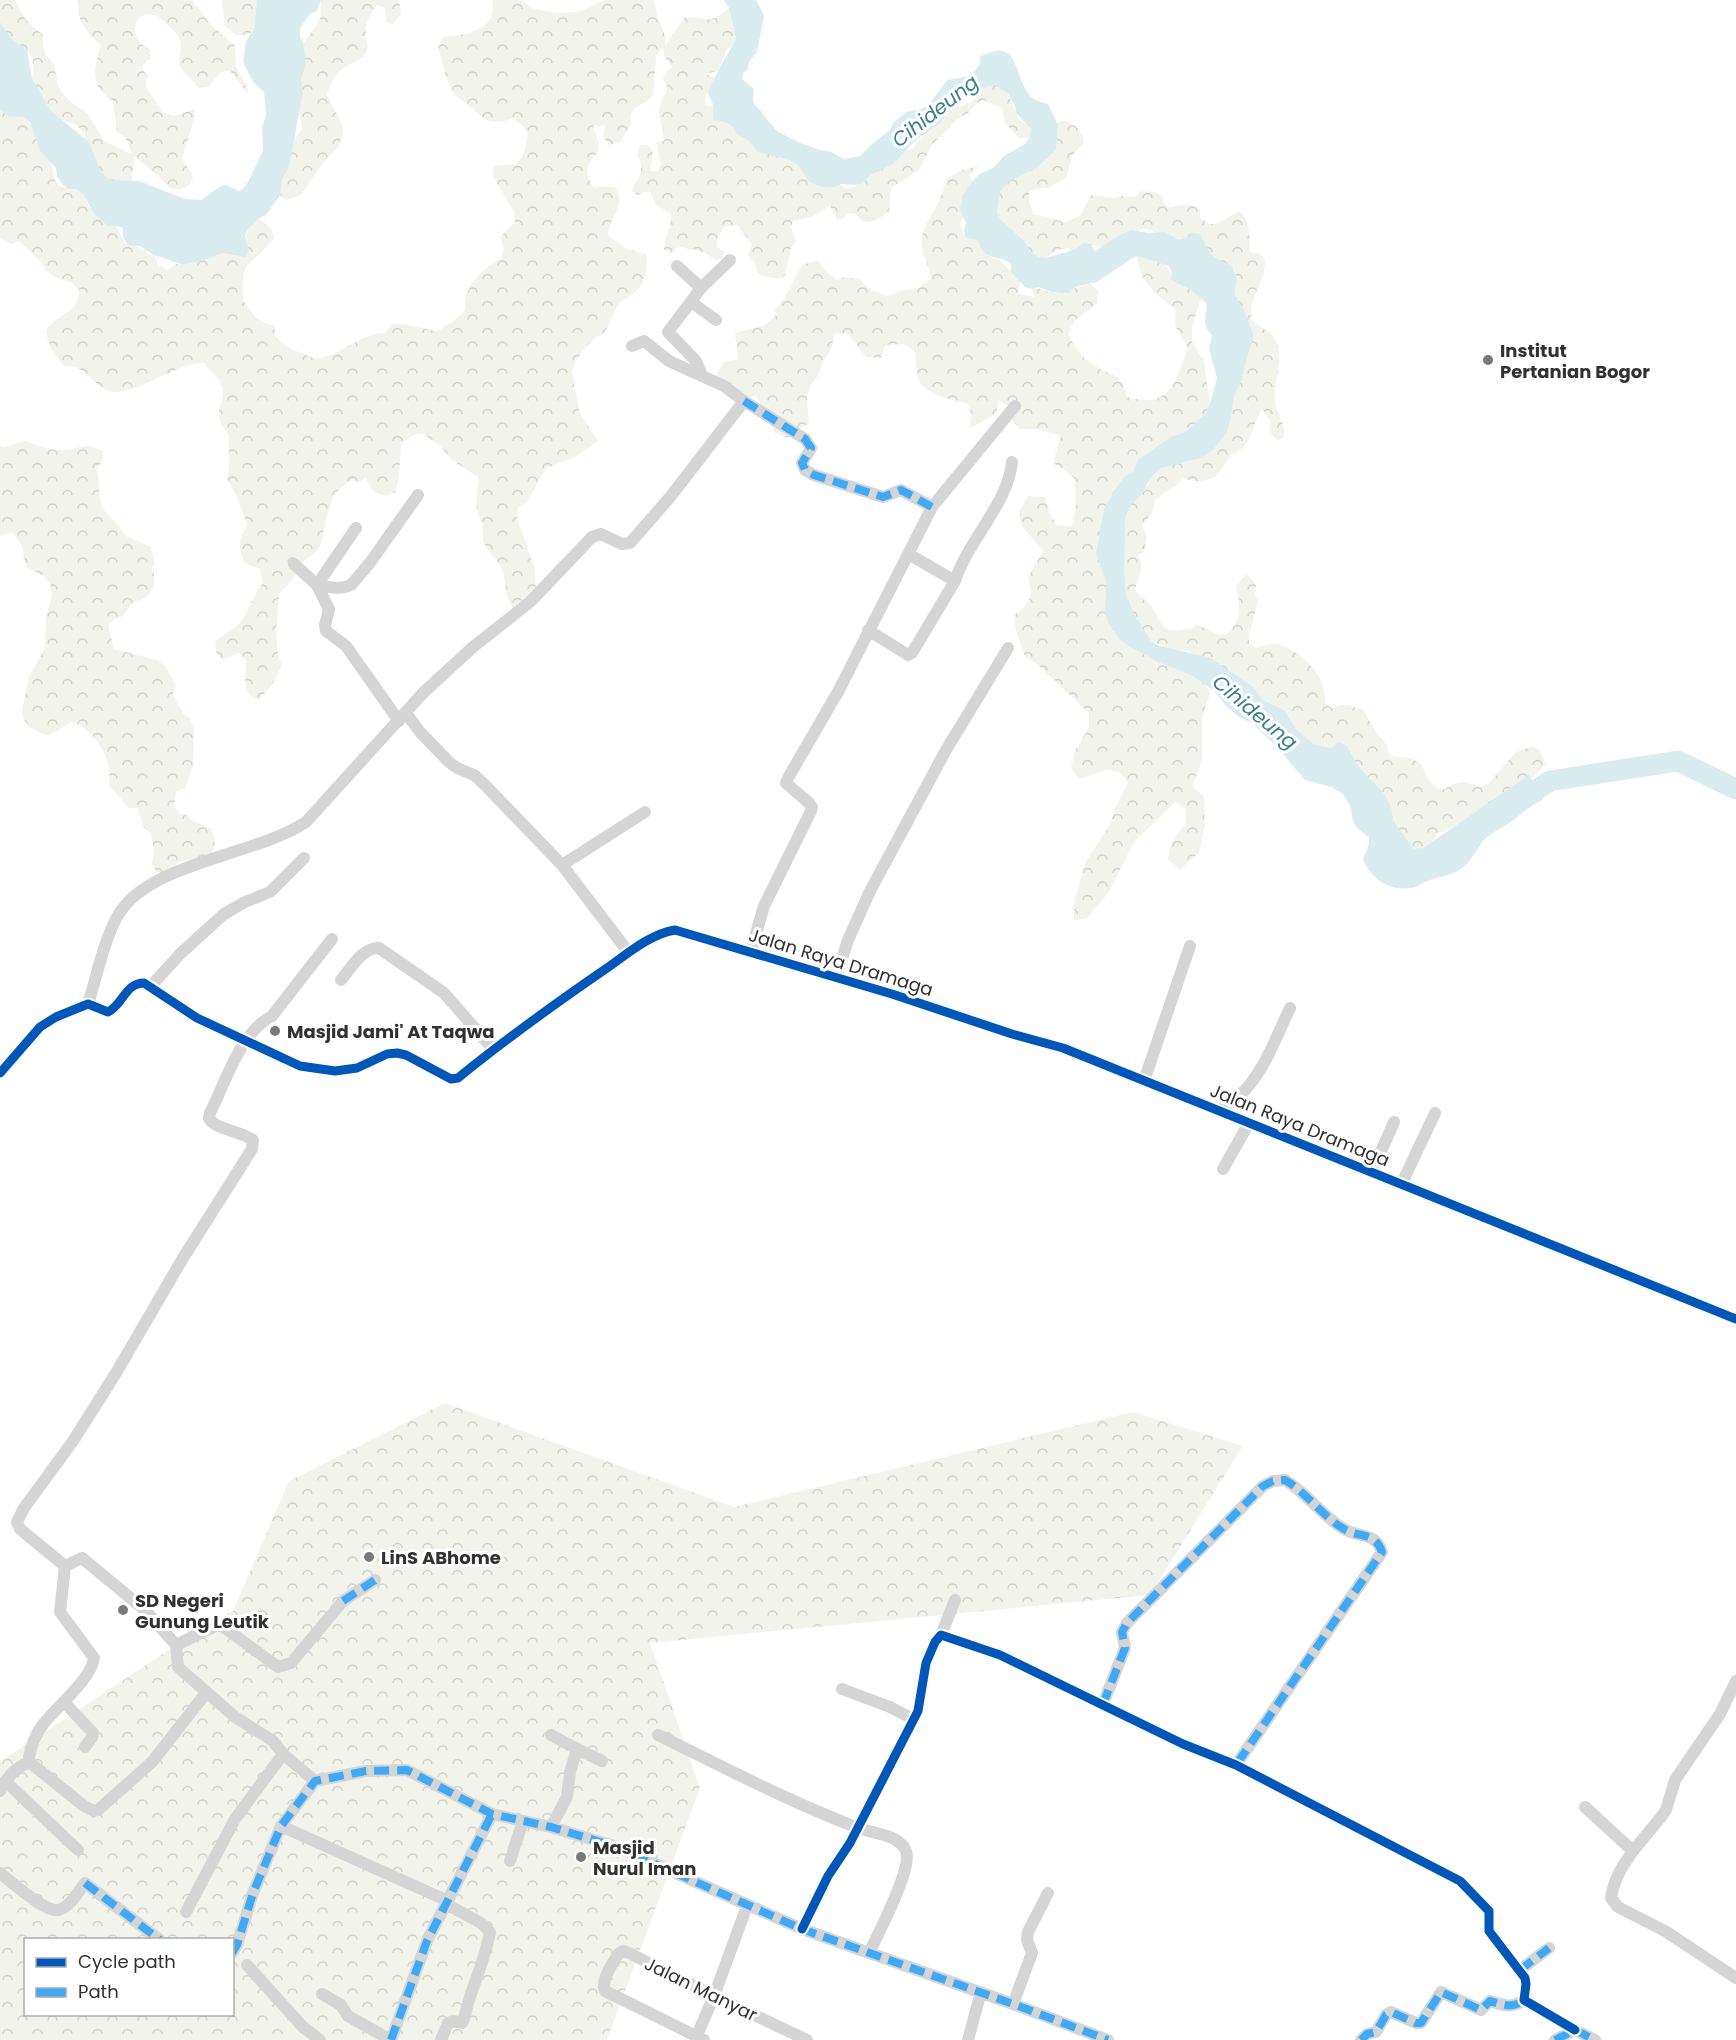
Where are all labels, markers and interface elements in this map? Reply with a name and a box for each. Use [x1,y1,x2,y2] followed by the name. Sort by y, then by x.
[886,68,984,154] water label: Cihideung
[1500,338,1650,384] place label: Institut Pertanian Bogor
[1481,353,1495,367] marker: Institut Pertanian Bogor
[1207,668,1303,756] water label: Cihideung
[746,922,936,1002] street label: Jalan Raya Dramaga
[287,1019,495,1044] place label: Masjid Jami' At Taqwa
[268,1024,282,1038] marker: Masjid Jami' At Taqwa
[1207,1078,1393,1172] street label: Jalan Raya Dramaga
[381,1545,501,1570] place label: LinS ABhome
[362,1550,376,1564] marker: LinS ABhome
[135,1588,270,1634] place label: SD Negeri Gunung Leutik
[116,1603,130,1617] marker: SD Negeri Gunung Leutik
[593,1835,696,1881] place label: Masjid Nurul Iman
[574,1850,588,1864] marker: Masjid Nurul Iman
[24,1938,234,2016] legend
[78,1949,176,1974] text: Cycle path
[640,1951,762,2027] street label: Jalan Manyar
[78,1979,119,2004] text: Path

